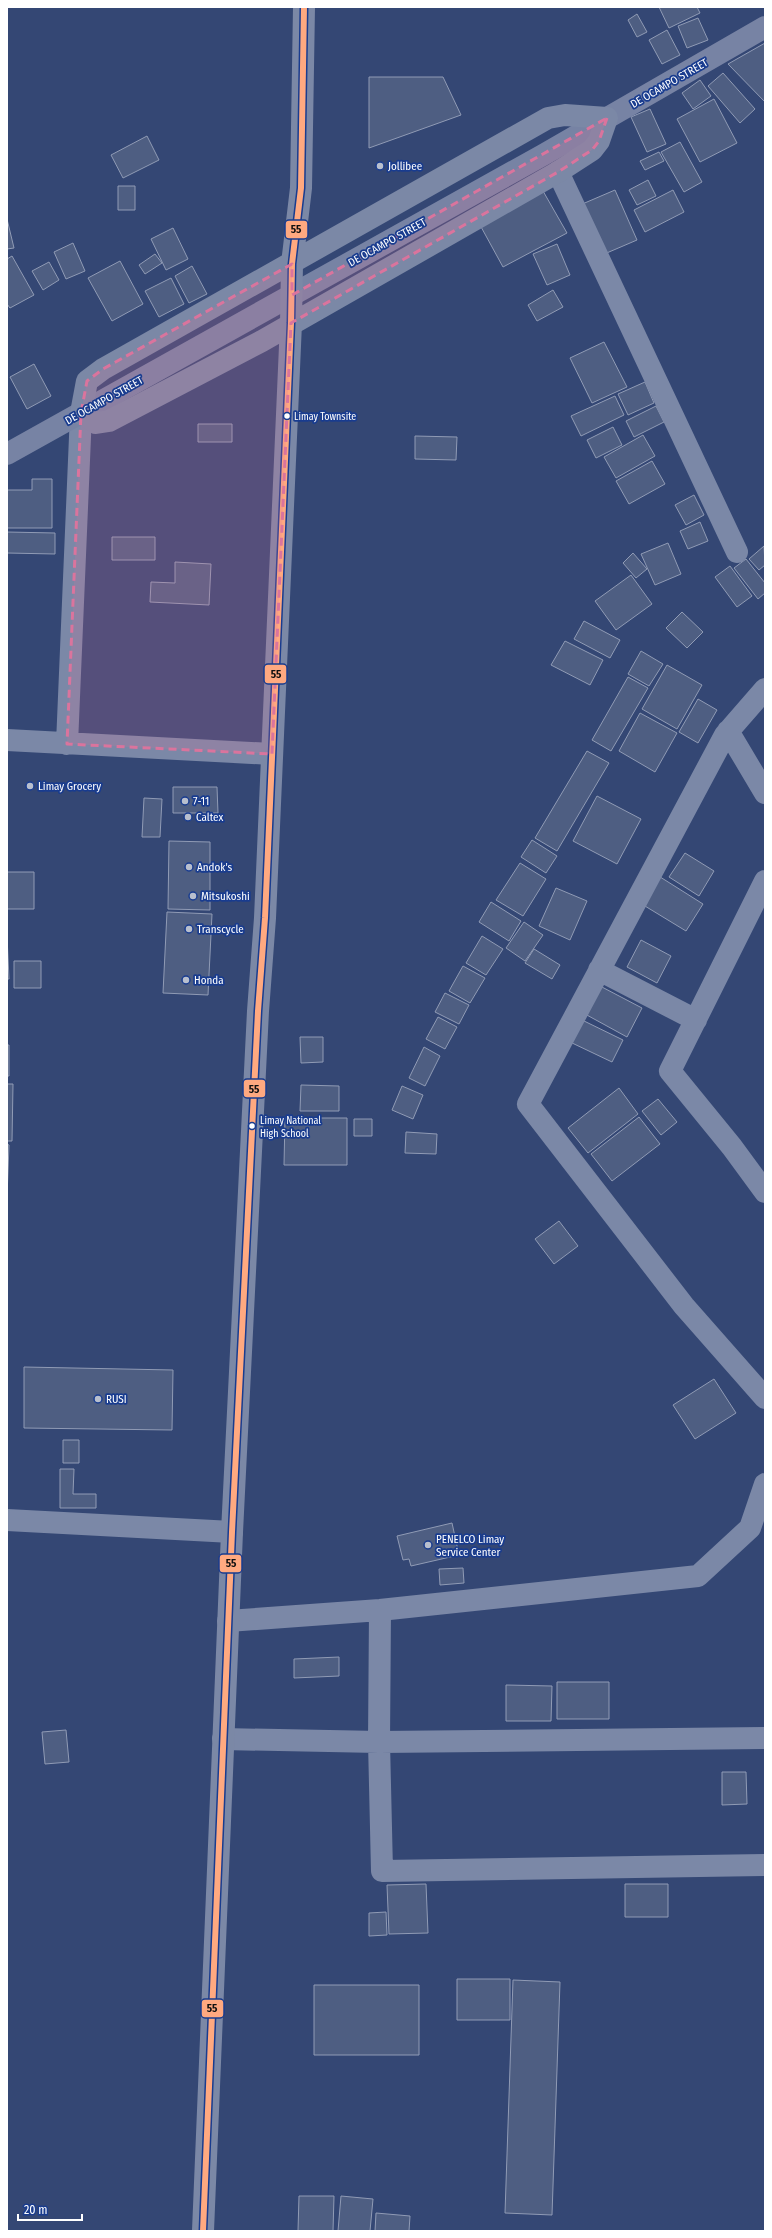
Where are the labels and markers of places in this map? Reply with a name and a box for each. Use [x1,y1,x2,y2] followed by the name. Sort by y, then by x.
[388,160,422,173] place label: Jollibee
[375,161,385,171] marker: Jollibee
[282,411,292,421] marker: Limay Townsite
[294,411,356,423] place label: Limay Townsite
[38,780,101,793] place label: Limay Grocery
[25,781,35,791] marker: Limay Grocery
[193,795,209,808] place label: 7-11
[180,796,190,806] marker: 7-11
[196,811,223,824] place label: Caltex
[183,812,193,822] marker: Caltex
[197,861,233,874] place label: Andok's
[184,862,194,872] marker: Andok's
[201,890,250,903] place label: Mitsukoshi
[188,891,198,901] marker: Mitsukoshi
[197,923,244,936] place label: Transcycle
[184,924,194,934] marker: Transcycle
[194,974,224,987] place label: Honda
[181,975,191,985] marker: Honda
[260,1115,321,1140] place label: Limay National High School
[247,1121,257,1131] marker: Limay National High School
[106,1393,127,1406] place label: RUSI
[93,1394,103,1404] marker: RUSI
[436,1533,504,1559] place label: PENELCO Limay Service Center
[423,1540,433,1550] marker: PENELCO Limay Service Center

